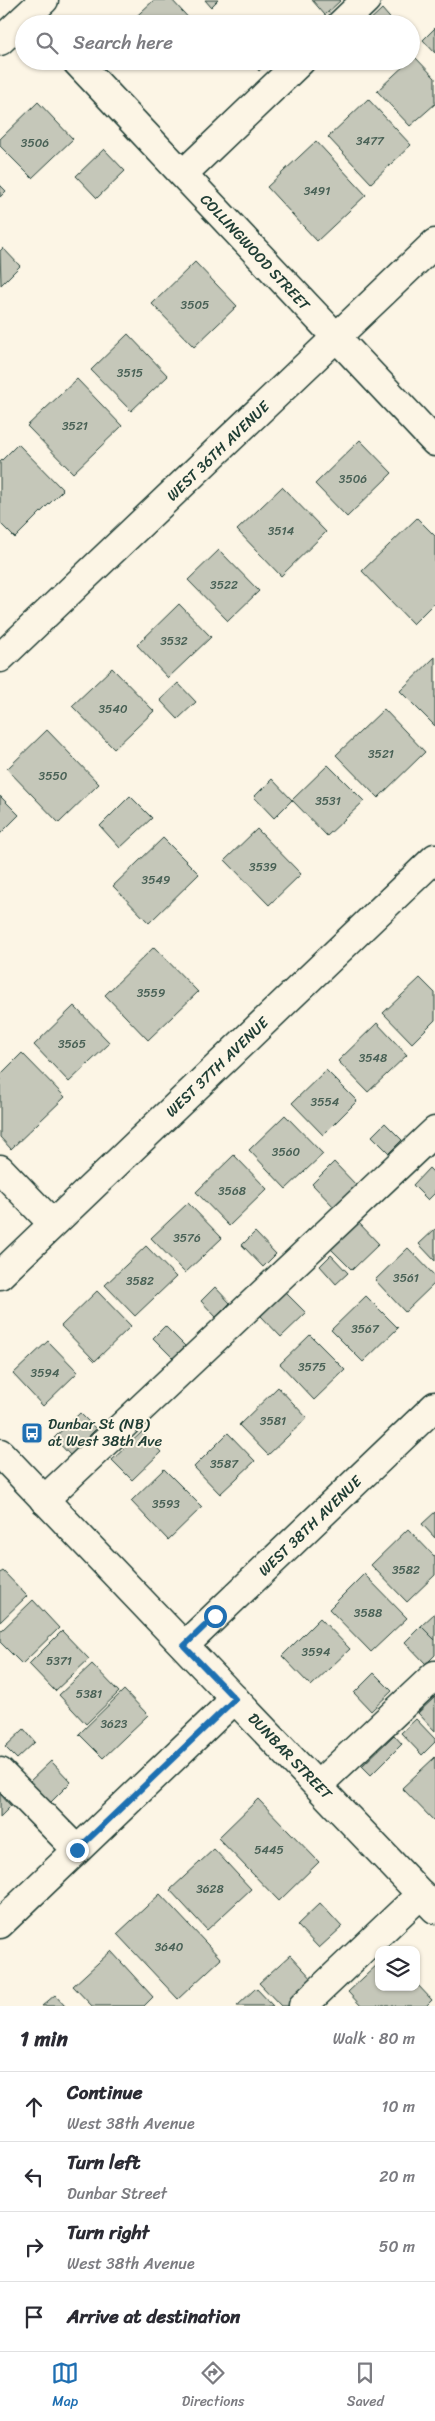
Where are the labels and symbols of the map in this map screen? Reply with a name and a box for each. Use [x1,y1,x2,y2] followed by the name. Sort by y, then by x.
[356,130,385,152] house number: 3477
[21,132,49,154] house number: 3506
[304,180,330,202] house number: 3491
[194,187,317,317] street label: COLLINGWOOD STREET
[181,294,209,316] house number: 3505
[117,362,143,384] house number: 3515
[160,393,277,507] street label: WEST 36TH AVENUE
[62,415,88,437] house number: 3521
[339,468,367,490] house number: 3506
[268,520,295,542] house number: 3514
[210,574,238,596] house number: 3522
[160,630,188,652] house number: 3532
[98,698,128,720] house number: 3540
[368,743,394,765] house number: 3521
[39,765,68,787] house number: 3550
[315,790,341,812] house number: 3531
[249,856,277,878] house number: 3539
[142,869,170,891] house number: 3549
[137,982,165,1004] house number: 3559
[159,1009,276,1123] street label: WEST 37TH AVENUE
[58,1033,86,1055] house number: 3565
[359,1047,387,1069] house number: 3548
[311,1091,340,1113] house number: 3554
[272,1141,301,1163] house number: 3560
[218,1180,246,1202] house number: 3568
[173,1227,201,1249] house number: 3576
[393,1267,419,1289] house number: 3561
[126,1270,154,1292] house number: 3582
[351,1318,380,1340] house number: 3567
[298,1356,326,1378] house number: 3575
[31,1362,60,1384] house number: 3594
[260,1410,286,1432] house number: 3581
[48,1411,163,1454] place label: Dunbar St (NB) at West 38th Ave
[20,1421,44,1445] bus stop icon: Dunbar St (NB) at West 38th Ave
[210,1453,239,1475] house number: 3587
[252,1468,369,1583] street label: WEST 38TH AVENUE
[152,1493,180,1515] house number: 3593
[392,1559,420,1581] house number: 3582
[354,1602,382,1624] house number: 3588
[204,1605,227,1628] route start
[302,1641,331,1663] house number: 3594
[46,1650,72,1672] house number: 5371
[76,1683,102,1705] house number: 5381
[242,1707,339,1806] street label: DUNBAR STREET
[101,1713,128,1735] house number: 3623
[66,1839,89,1862] route end
[254,1839,284,1861] house number: 5445
[196,1878,224,1900] house number: 3628
[155,1936,184,1958] house number: 3640

